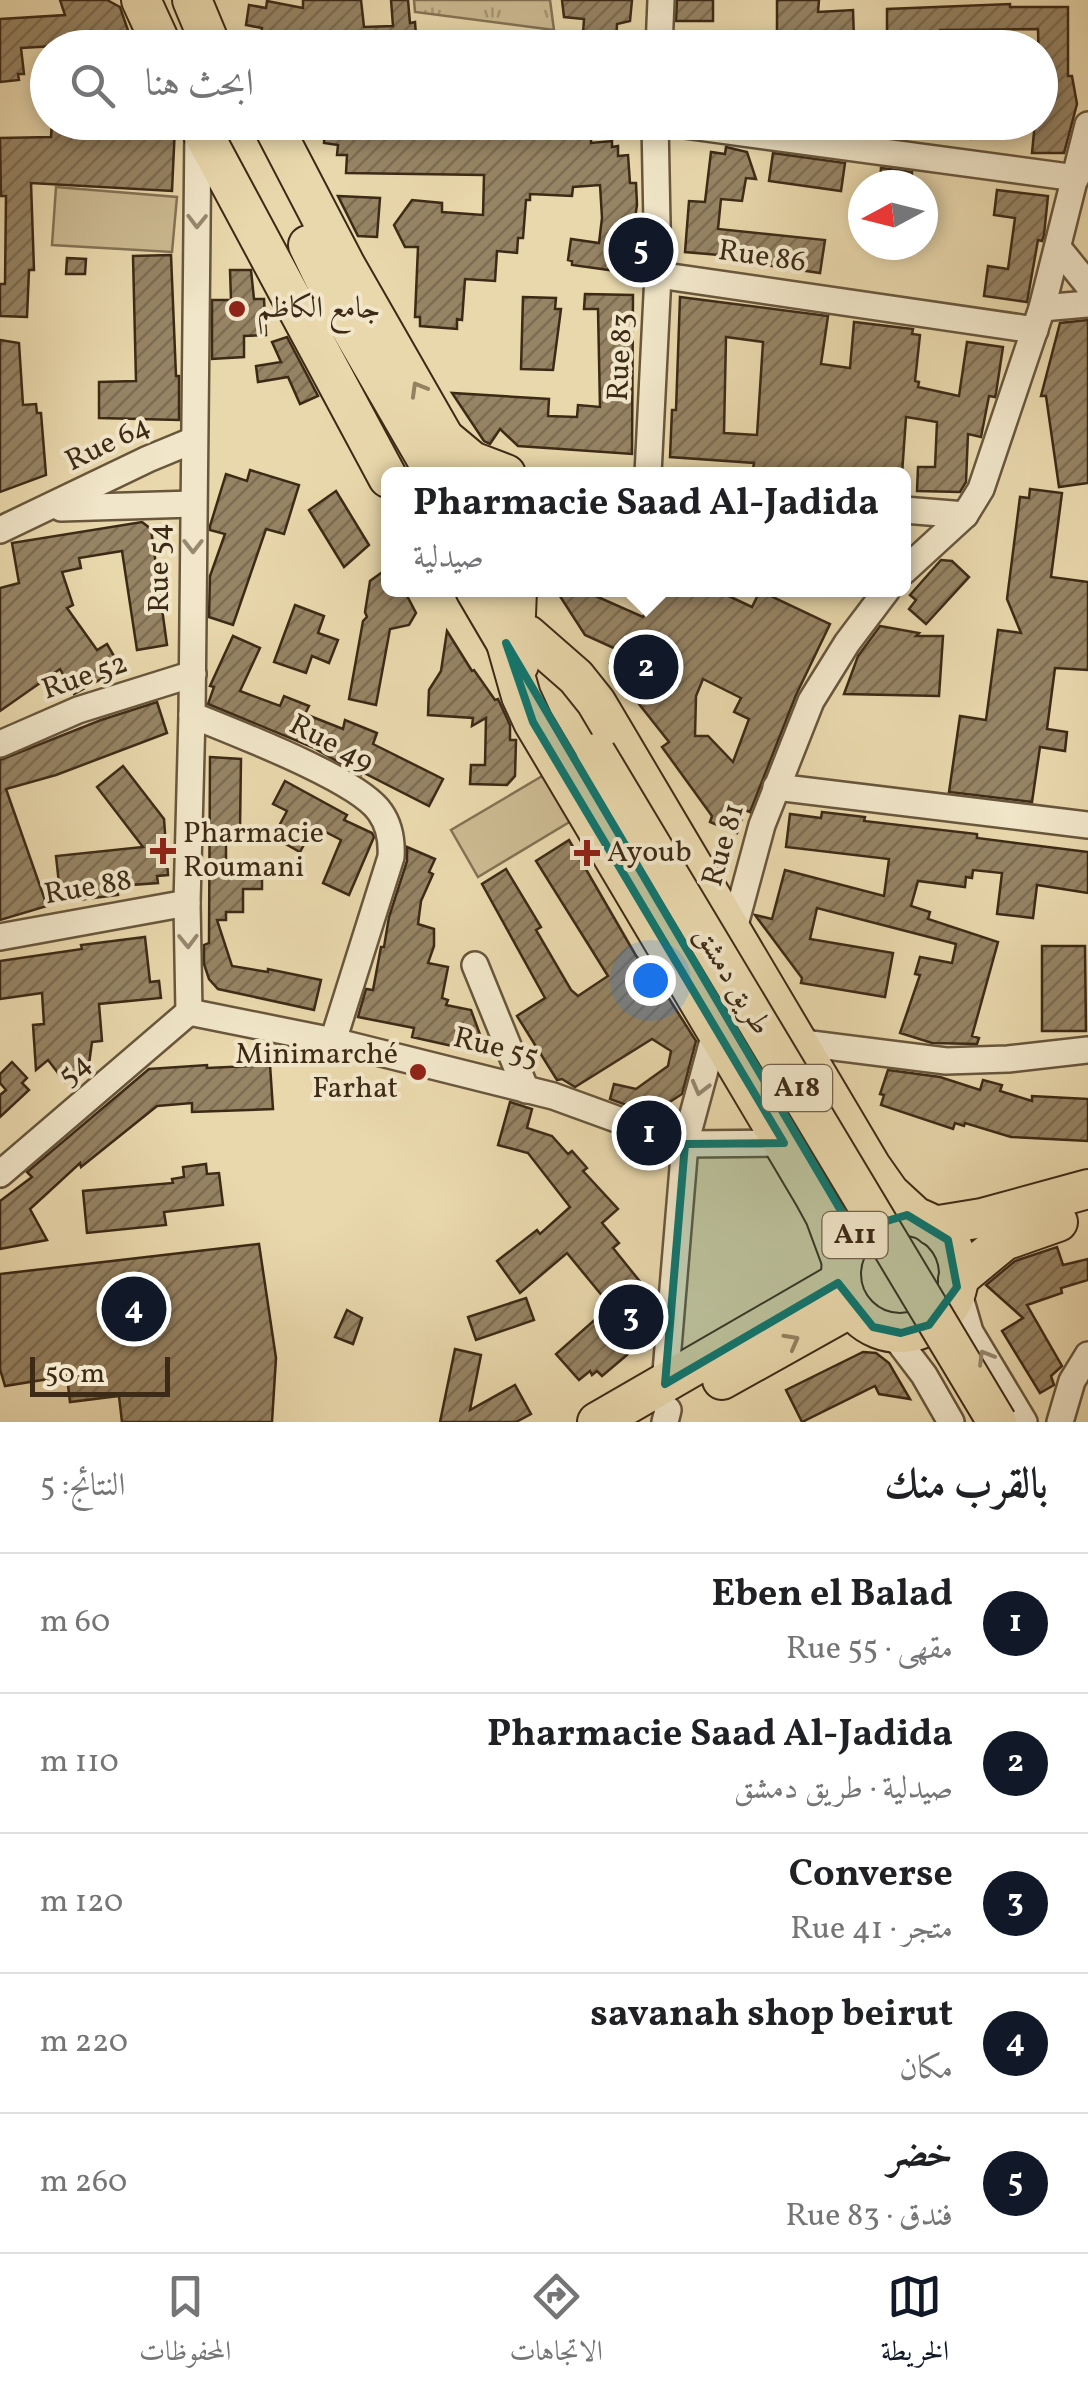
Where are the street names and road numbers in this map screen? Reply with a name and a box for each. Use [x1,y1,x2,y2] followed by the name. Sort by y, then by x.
[715,230,809,284] street label: Rue 86
[598,312,644,402] street label: Rue 83
[58,405,158,483] street label: Rue 64
[139,523,181,613] street label: Rue 54
[36,643,134,711] street label: Rue 52
[281,704,381,784] street label: Rue 49
[692,799,756,891] street label: Rue 81
[41,860,135,916] street label: Rue 88
[683,918,781,1044] street label: طريق دمشق
[449,1017,543,1079] street label: Rue 55
[49,1044,101,1096] street label: 54
[762,1065,832,1111] road number: A18
[822,1212,888,1258] road number: A11

